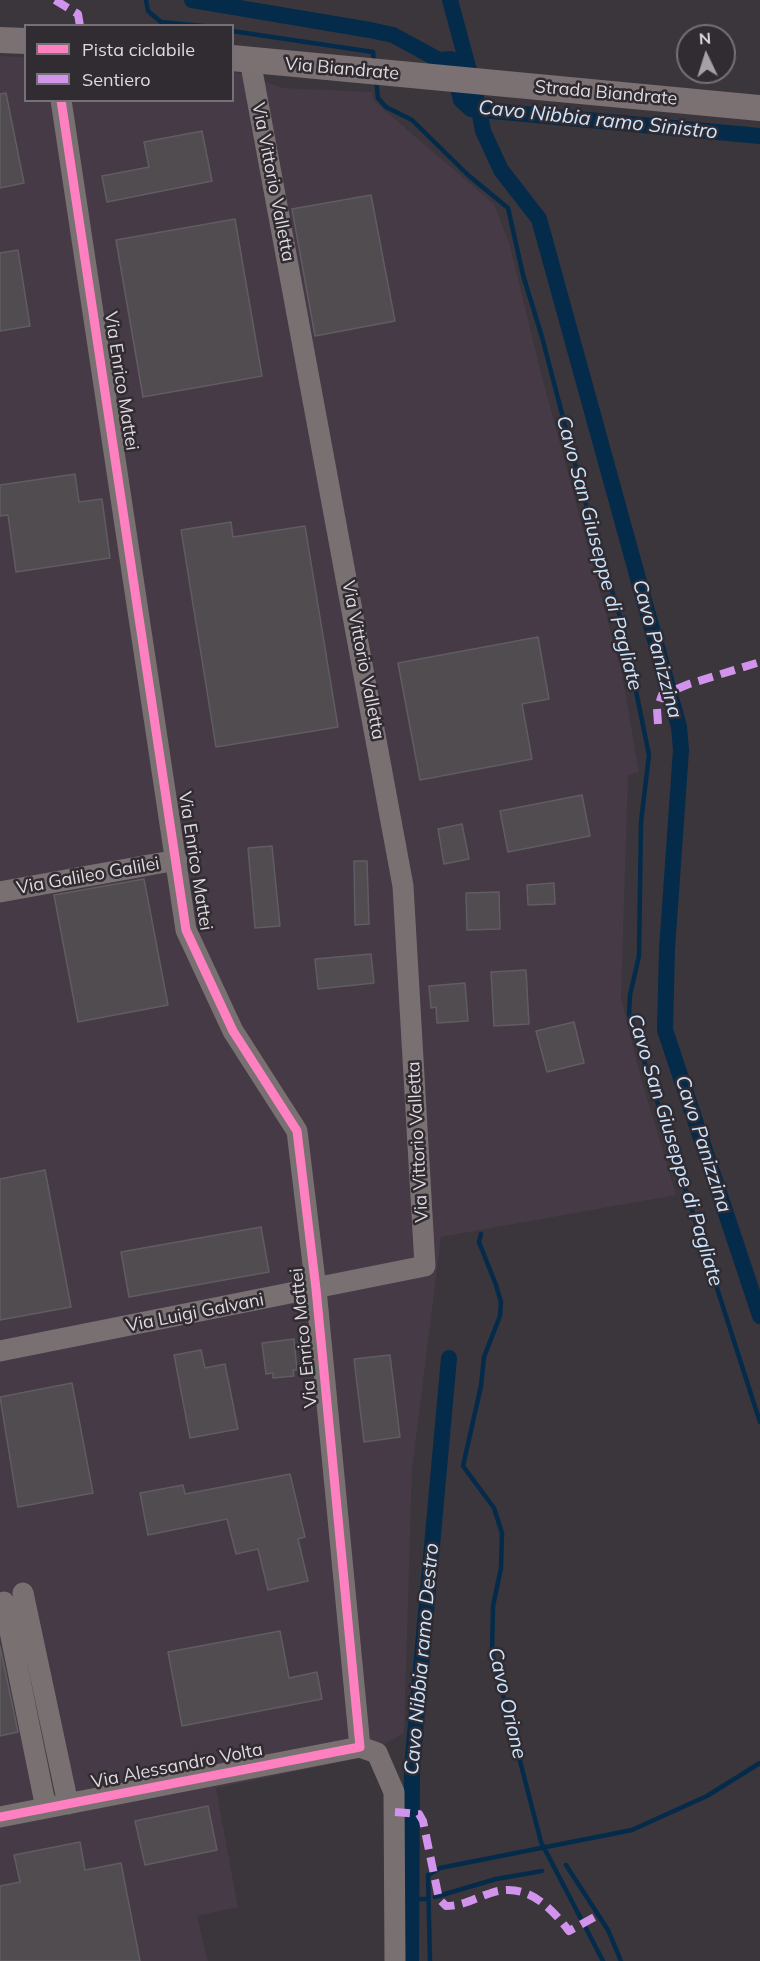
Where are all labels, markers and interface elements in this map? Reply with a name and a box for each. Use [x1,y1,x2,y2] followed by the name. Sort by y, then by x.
[24,24,234,102] legend
[676,24,736,84] north arrow
[698,28,712,48] text: N
[82,38,195,61] text: Pista ciclabile
[284,53,400,85] street label: Via Biandrate
[82,68,151,91] text: Sentiero
[534,76,678,110] street label: Strada Biandrate
[477,95,719,145] water label: Cavo Nibbia ramo Sinistro
[247,101,299,263] street label: Via Vittorio Valletta
[99,310,143,452] street label: Via Enrico Mattei
[551,413,647,693] water label: Cavo San Giuseppe di Pagliate
[627,577,687,721] water label: Cavo Panizzina
[337,579,389,741] street label: Via Vittorio Valletta
[173,790,217,932] street label: Via Enrico Mattei
[15,853,161,899] street label: Via Galileo Galilei
[622,1011,728,1289] water label: Cavo San Giuseppe di Pagliate
[403,1061,433,1223] street label: Via Vittorio Valletta
[670,1072,736,1216] water label: Cavo Panizzina
[286,1267,322,1409] street label: Via Enrico Mattei
[124,1289,266,1337] street label: Via Luigi Galvani
[400,1542,444,1776] water label: Cavo Nibbia ramo Destro
[483,1645,531,1761] water label: Cavo Orione
[89,1739,265,1793] street label: Via Alessandro Volta

